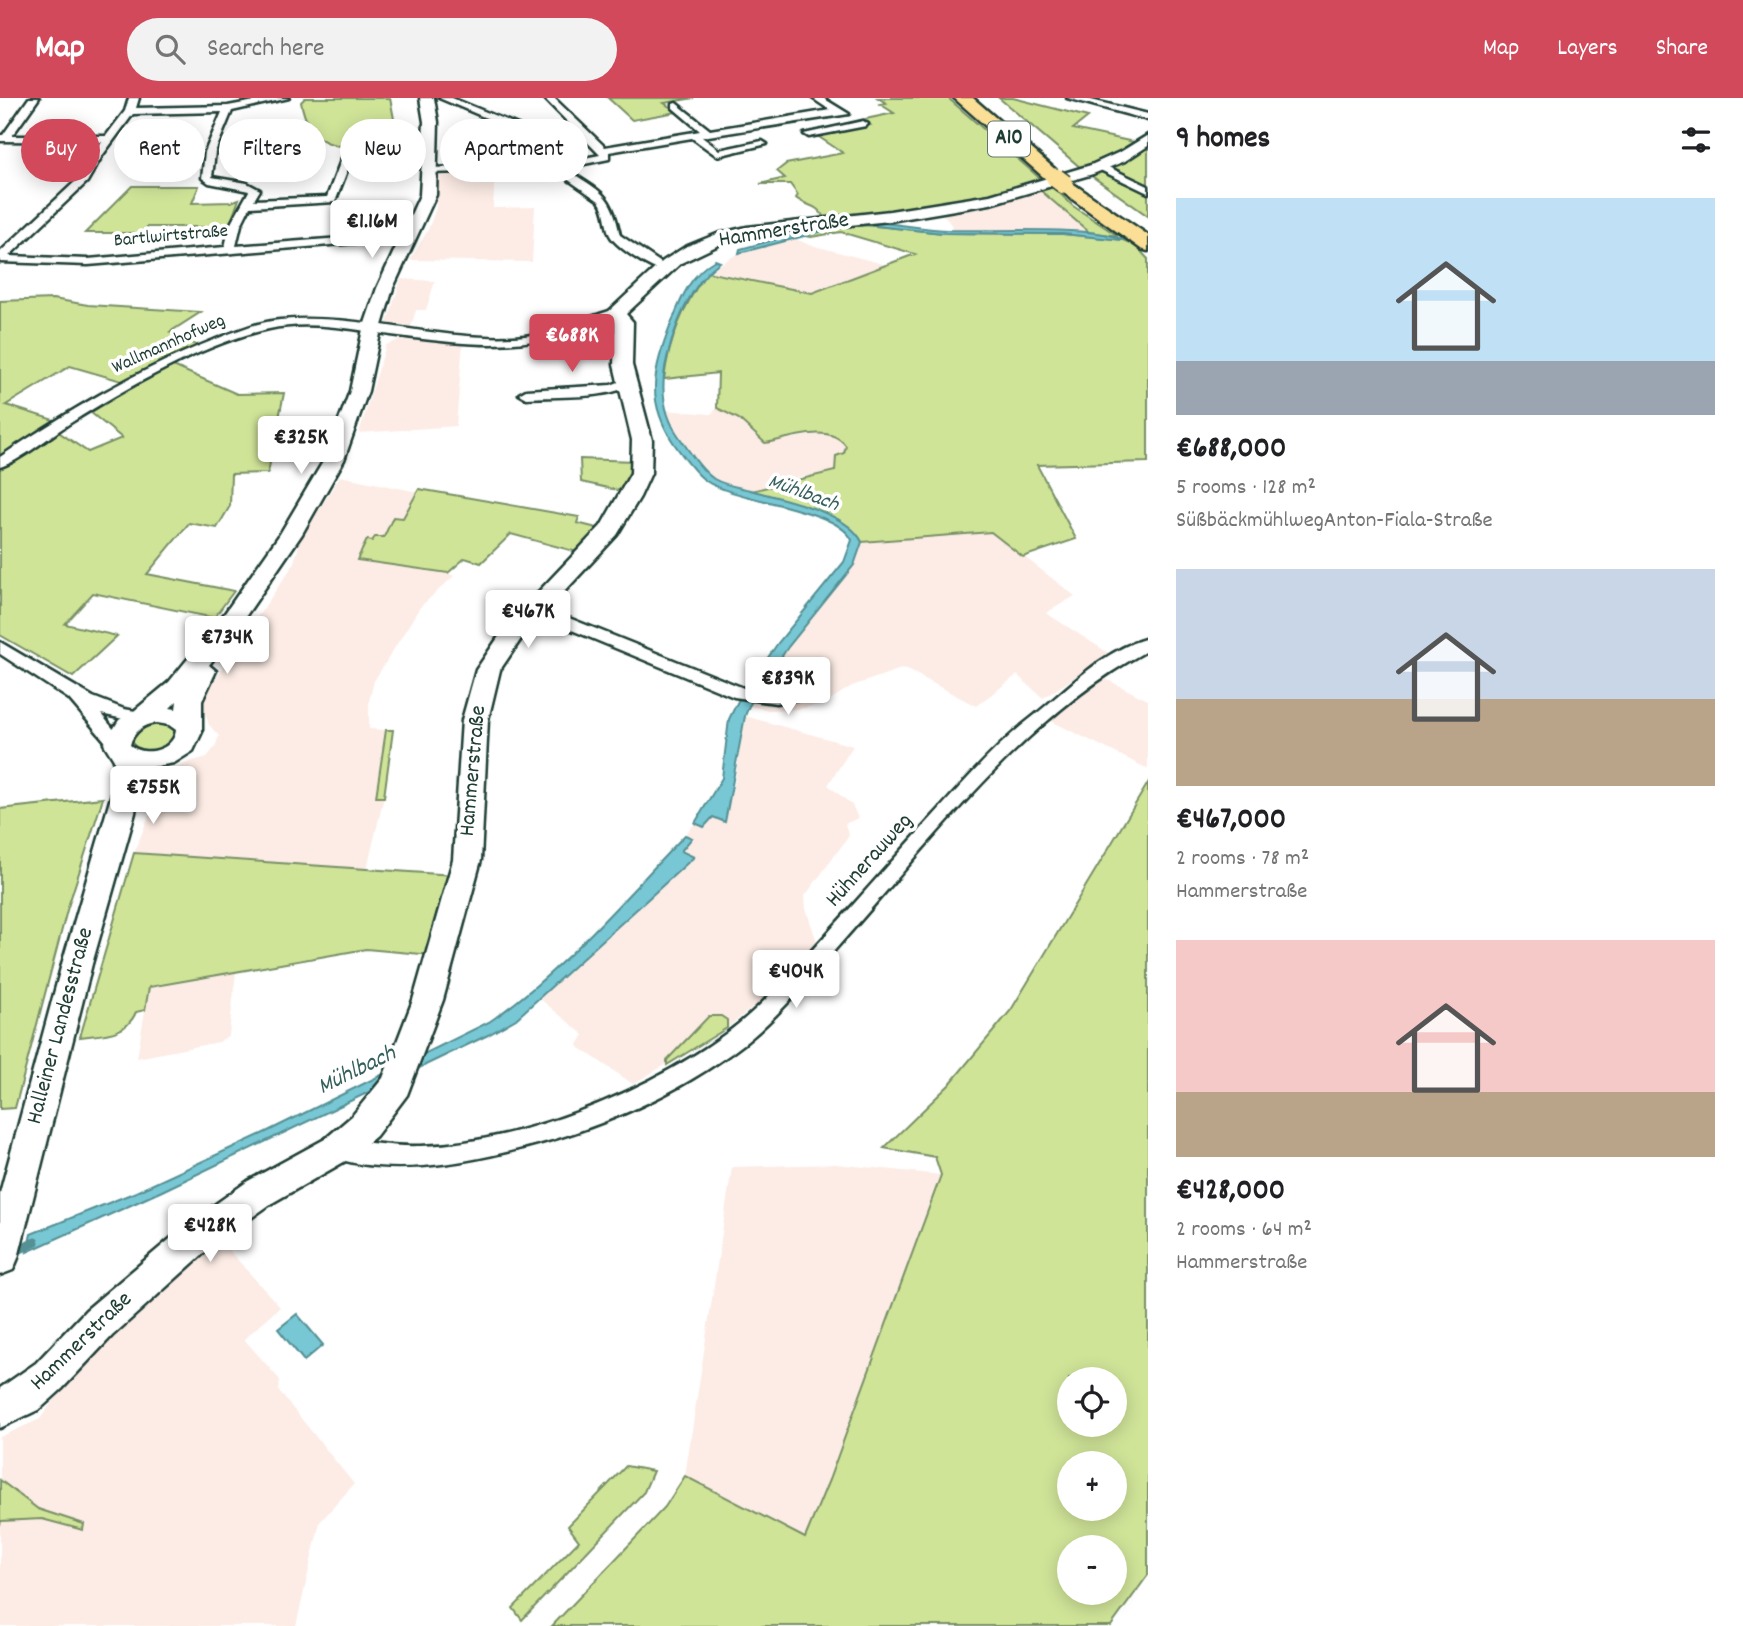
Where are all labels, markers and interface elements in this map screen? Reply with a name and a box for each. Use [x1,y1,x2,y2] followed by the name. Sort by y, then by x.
[127,18,617,81] search box
[35,26,85,73] text: Map
[151,30,189,68] icon: search
[207,31,325,68] text: Search here
[1483,32,1519,66] text: Map
[1557,32,1618,66] text: Layers
[1656,32,1708,66] text: Share
[21,119,100,182] chip: Buy
[114,119,205,182] chip: Rent
[219,119,326,182] chip: Filters
[340,119,426,182] chip: New
[440,119,588,182] chip: Apartment
[1176,119,1270,162] text: 9 homes
[988,121,1030,156] road number: A10
[1677,121,1715,159] icon: filters
[315,200,429,260] pin: €1.16M
[717,204,851,258] street label: Hammerstraße
[346,206,398,239] text: €1.16M
[113,219,229,255] street label: Bartlwirtstraße
[1383,243,1509,369] icon: home
[108,308,230,382] street label: Wallmannhofweg
[523,314,621,374] pin: €688K
[545,320,599,353] text: €688K
[252,416,350,476] pin: €325K
[274,422,328,455] text: €325K
[1176,429,1286,472] text: €688,000
[764,467,844,521] water label: Mühlbach
[1176,472,1316,505] text: 5 rooms · 128 m²
[1176,505,1493,538] text: SüßbäckmühlwegAnton-Fiala-Straße
[479,590,577,650] pin: €467K
[501,596,555,629] text: €467K
[1383,614,1509,740] icon: home
[178,616,276,676] pin: €734K
[201,622,253,655] text: €734K
[739,658,837,717] pin: €839K
[761,663,815,696] text: €839K
[452,704,496,838] street label: Hammerstraße
[104,766,202,826] pin: €755K
[126,772,180,805] text: €755K
[1176,800,1286,843] text: €467,000
[819,806,921,916] street label: Hühnerauweg
[1176,843,1309,876] text: 2 rooms · 78 m²
[1176,876,1307,909] text: Hammerstraße
[19,924,103,1128] street label: Halleiner Landesstraße
[747,950,845,1010] pin: €404K
[768,956,824,989] text: €404K
[1383,985,1509,1111] icon: home
[312,1037,403,1105] water label: Mühlbach
[1176,1171,1285,1214] text: €428,000
[161,1204,259,1264] pin: €428K
[184,1210,236,1243] text: €428K
[1176,1214,1312,1247] text: 2 rooms · 64 m²
[1176,1247,1307,1280] text: Hammerstraße
[23,1285,141,1399] street label: Hammerstraße
[1057,1367,1127,1605] map controls
[1057,1367,1127,1437] button: locate
[1057,1451,1127,1521] button: +
[1057,1535,1127,1605] button: −

